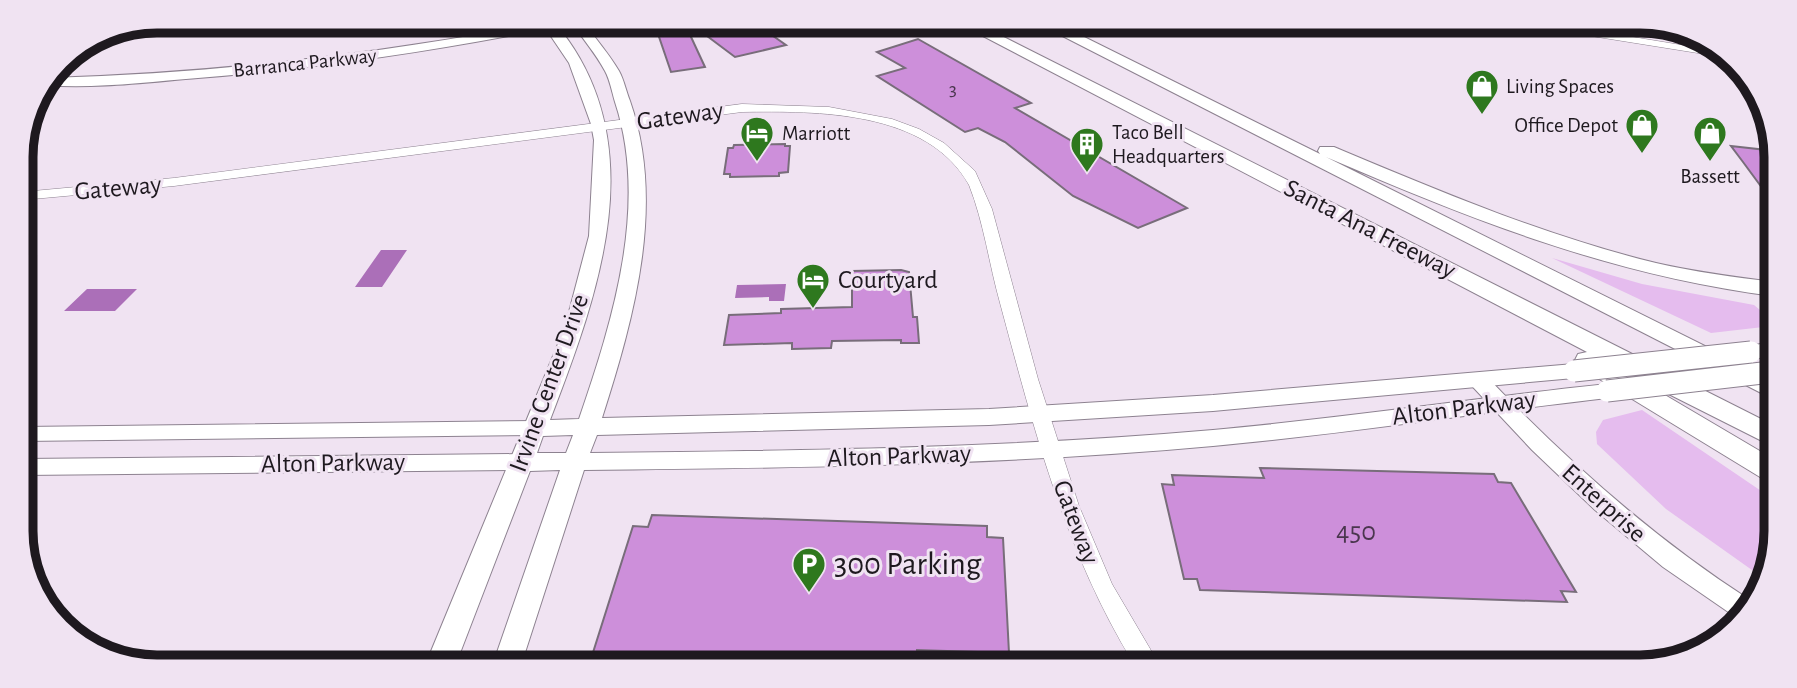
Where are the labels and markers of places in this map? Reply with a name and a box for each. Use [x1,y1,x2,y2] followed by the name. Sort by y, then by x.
[1463,67,1501,116] shop icon: Living Spaces
[1506,76,1614,97] place label: Living Spaces
[1623,106,1661,155] shop icon: Office Depot
[738,114,776,163] hotel icon: Marriott
[1691,114,1729,163] shop icon: Bassett
[1514,115,1618,136] place label: Office Depot
[1112,122,1225,167] place label: Taco Bell Headquarters
[782,123,851,144] place label: Marriott
[1068,125,1106,174] building icon: Taco Bell Headquarters
[1680,166,1740,187] place label: Bassett
[794,261,832,310] hotel icon: Courtyard
[838,267,938,293] place label: Courtyard
[790,545,828,594] parking icon: 300 Parking
[834,548,982,580] place label: 300 Parking

